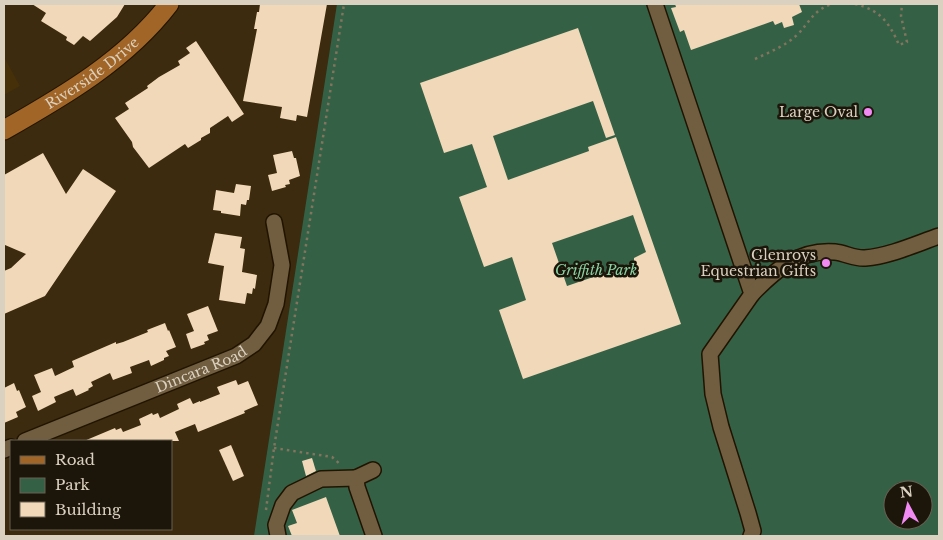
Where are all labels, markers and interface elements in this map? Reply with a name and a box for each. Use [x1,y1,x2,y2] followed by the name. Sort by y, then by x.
[42,33,143,113] street label: Riverside Drive
[779,103,858,121] place label: Large Oval
[862,106,874,118] marker: Large Oval
[700,246,816,280] place label: Glenroys Equestrian Gifts
[820,257,832,269] marker: Glenroys Equestrian Gifts
[555,261,637,279] park label: Griffith Park
[153,342,251,397] street label: Dincara Road
[10,440,172,530] legend
[55,450,95,469] text: Road
[55,475,91,494] text: Park
[883,480,933,530] north arrow
[899,482,914,502] text: N
[55,500,122,519] text: Building

